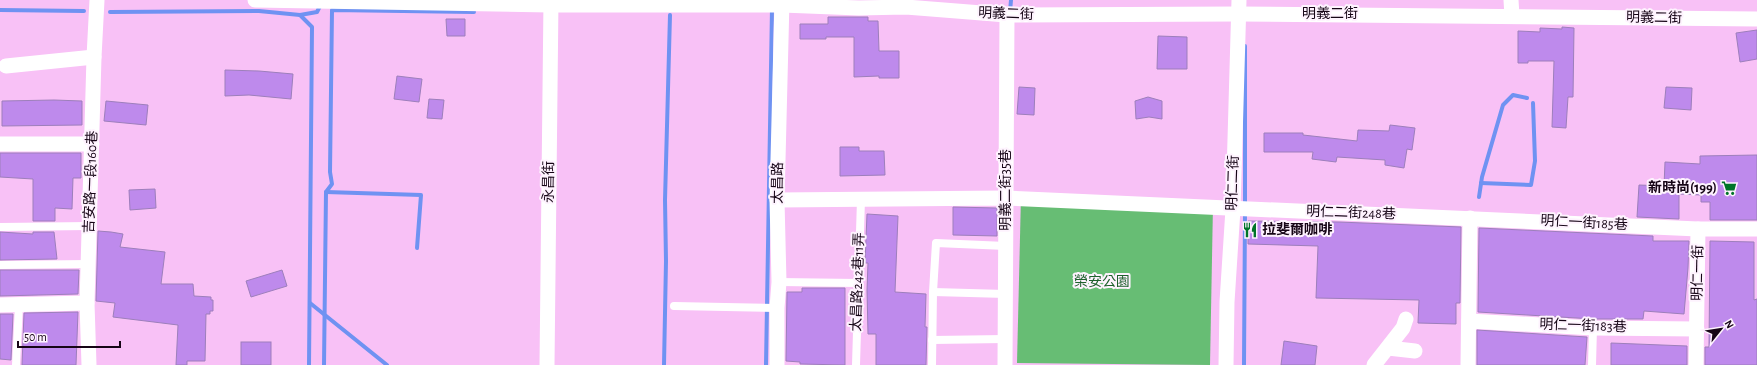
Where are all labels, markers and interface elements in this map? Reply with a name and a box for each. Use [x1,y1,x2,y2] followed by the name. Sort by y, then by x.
[978,5,1034,22] street label: 明義二街
[1302,6,1358,21] street label: 明義二街
[1626,10,1682,25] street label: 明義二街
[81,130,100,234] street label: 吉安路一段160巷
[998,149,1013,231] street label: 明義二街35巷
[1224,155,1241,211] street label: 明仁二街
[541,161,556,203] street label: 永昌街
[770,162,785,204] street label: 太昌路
[1720,179,1738,197] supermarket icon: 新時尚(199)
[1648,180,1717,195] place label: 新時尚(199)
[1306,203,1396,222] street label: 明仁二街248巷
[1540,213,1628,232] street label: 明仁一街185巷
[1241,221,1259,239] restaurant icon: 拉斐爾咖啡
[1262,221,1333,237] place label: 拉斐爾咖啡
[848,232,867,332] street label: 太昌路242巷11弄
[1690,245,1705,301] street label: 明仁一街
[1074,274,1130,289] park label: 榮安公園
[1701,309,1741,349] north arrow
[1539,316,1627,335] street label: 明仁一街183巷
[1723,318,1736,330] text: N
[18,323,120,349] scale bar
[24,331,47,343] text: 50 m

